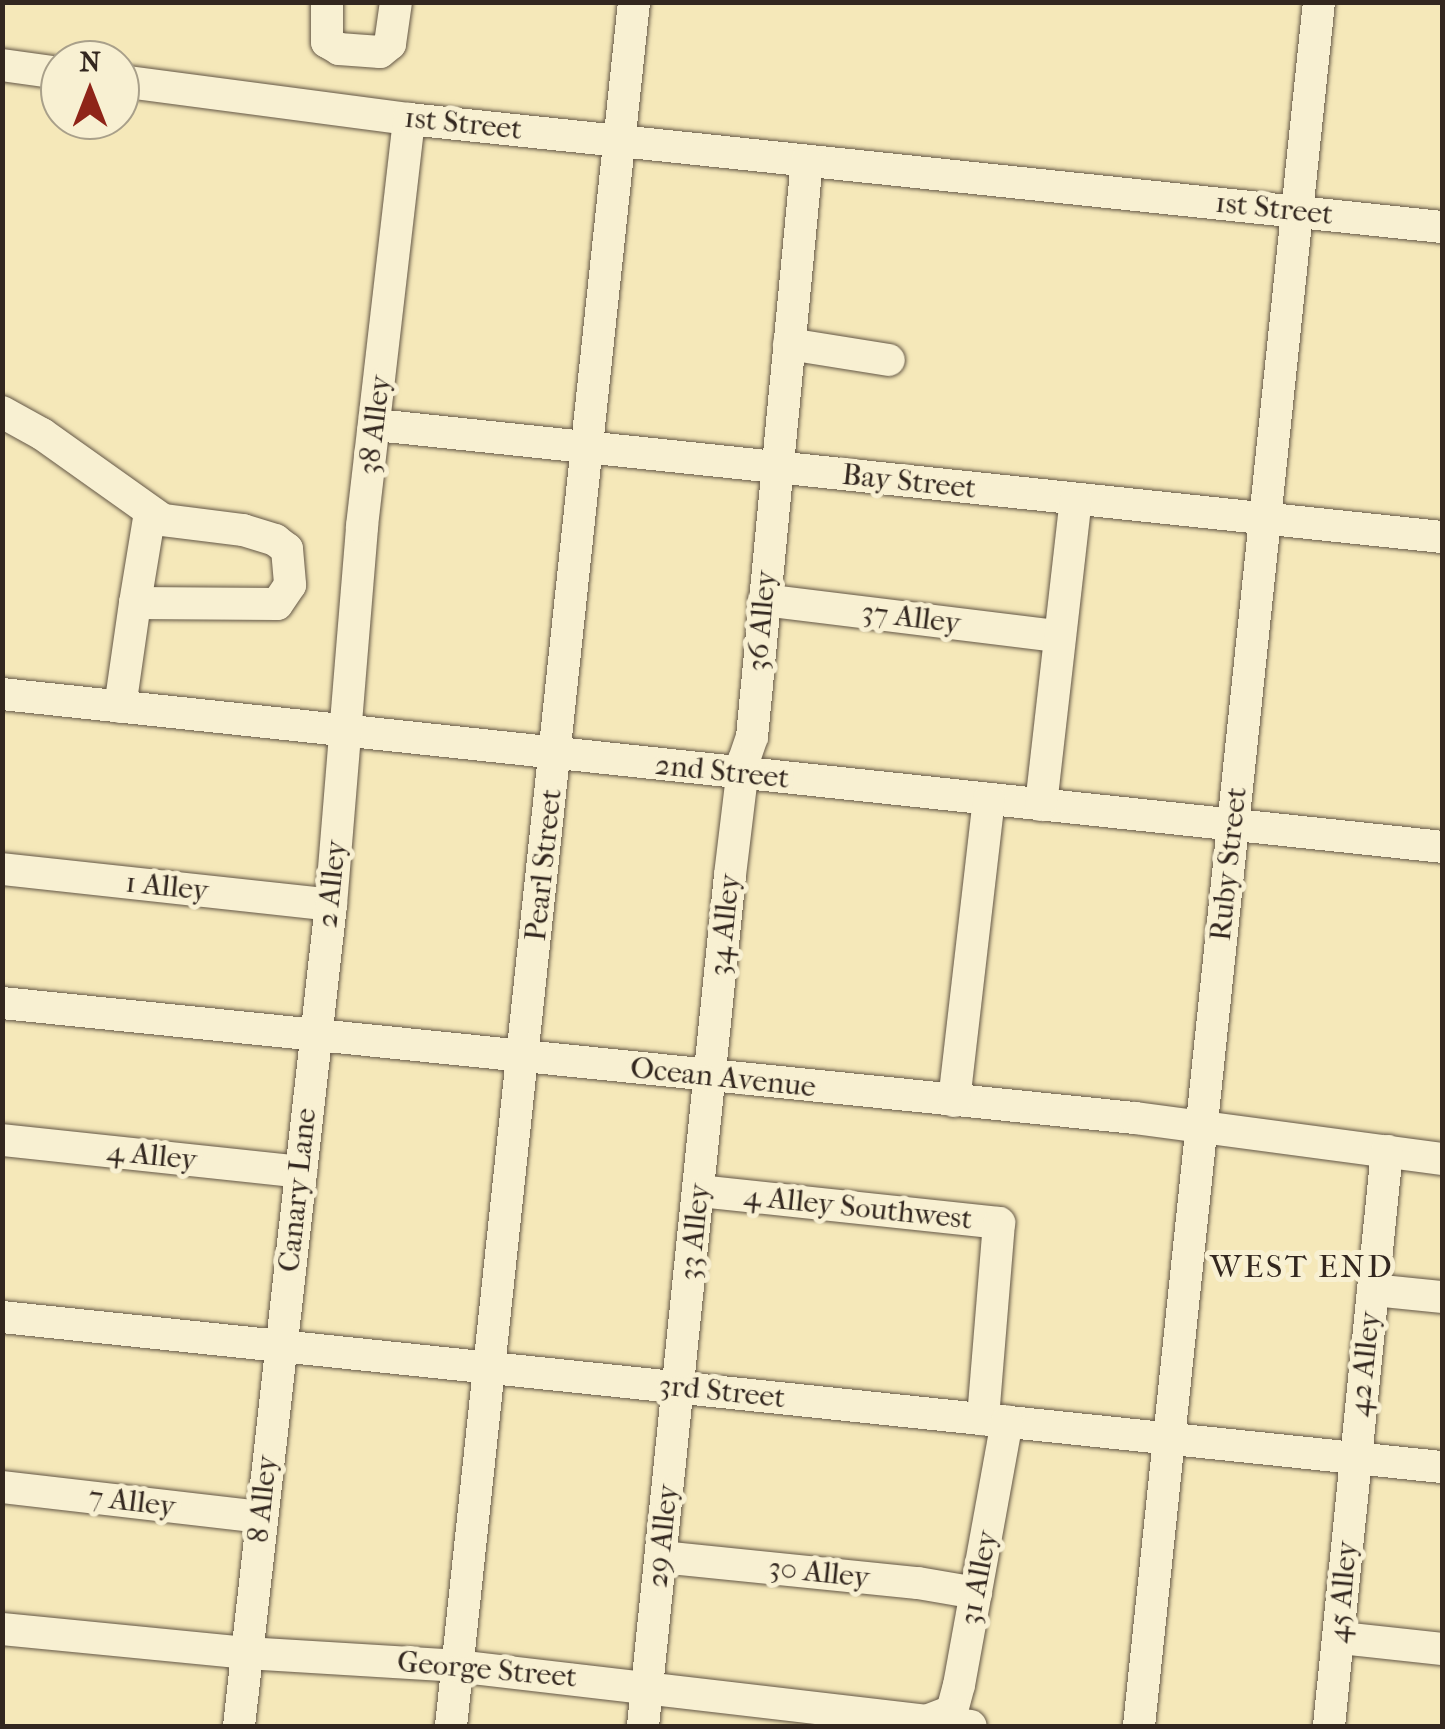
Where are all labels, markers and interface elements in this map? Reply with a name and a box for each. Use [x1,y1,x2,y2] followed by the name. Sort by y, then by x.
[40,40,140,140] north arrow
[79,45,101,78] text: N
[402,100,524,148] street label: 1st Street
[1213,185,1335,233] street label: 1st Street
[351,373,399,477] street label: 38 Alley
[840,457,978,507] street label: Bay Street
[740,569,784,673] street label: 36 Alley
[859,594,963,642] street label: 37 Alley
[653,747,791,797] street label: 2nd Street
[1203,785,1255,943] street label: Ruby Street
[518,787,570,943] street label: Pearl Street
[309,838,355,930] street label: 2 Alley
[124,865,210,909] street label: 1 Alley
[702,872,748,978] street label: 34 Alley
[628,1050,818,1106] street label: Ocean Avenue
[271,1106,325,1274] street label: Canary Lane
[105,1133,199,1179] street label: 4 Alley
[742,1178,974,1238] street label: 4 Alley Southwest
[672,1182,718,1282] street label: 33 Alley
[1210,1248,1394,1286] district label: WEST END
[1342,1310,1388,1418] street label: 42 Alley
[657,1367,787,1417] street label: 3rd Street
[241,1454,285,1544] street label: 8 Alley
[87,1479,177,1525] street label: 7 Alley
[640,1483,686,1589] street label: 29 Alley
[952,1528,1006,1628] street label: 31 Alley
[1321,1539,1365,1645] street label: 45 Alley
[767,1550,871,1596] street label: 30 Alley
[396,1644,578,1696] street label: George Street

